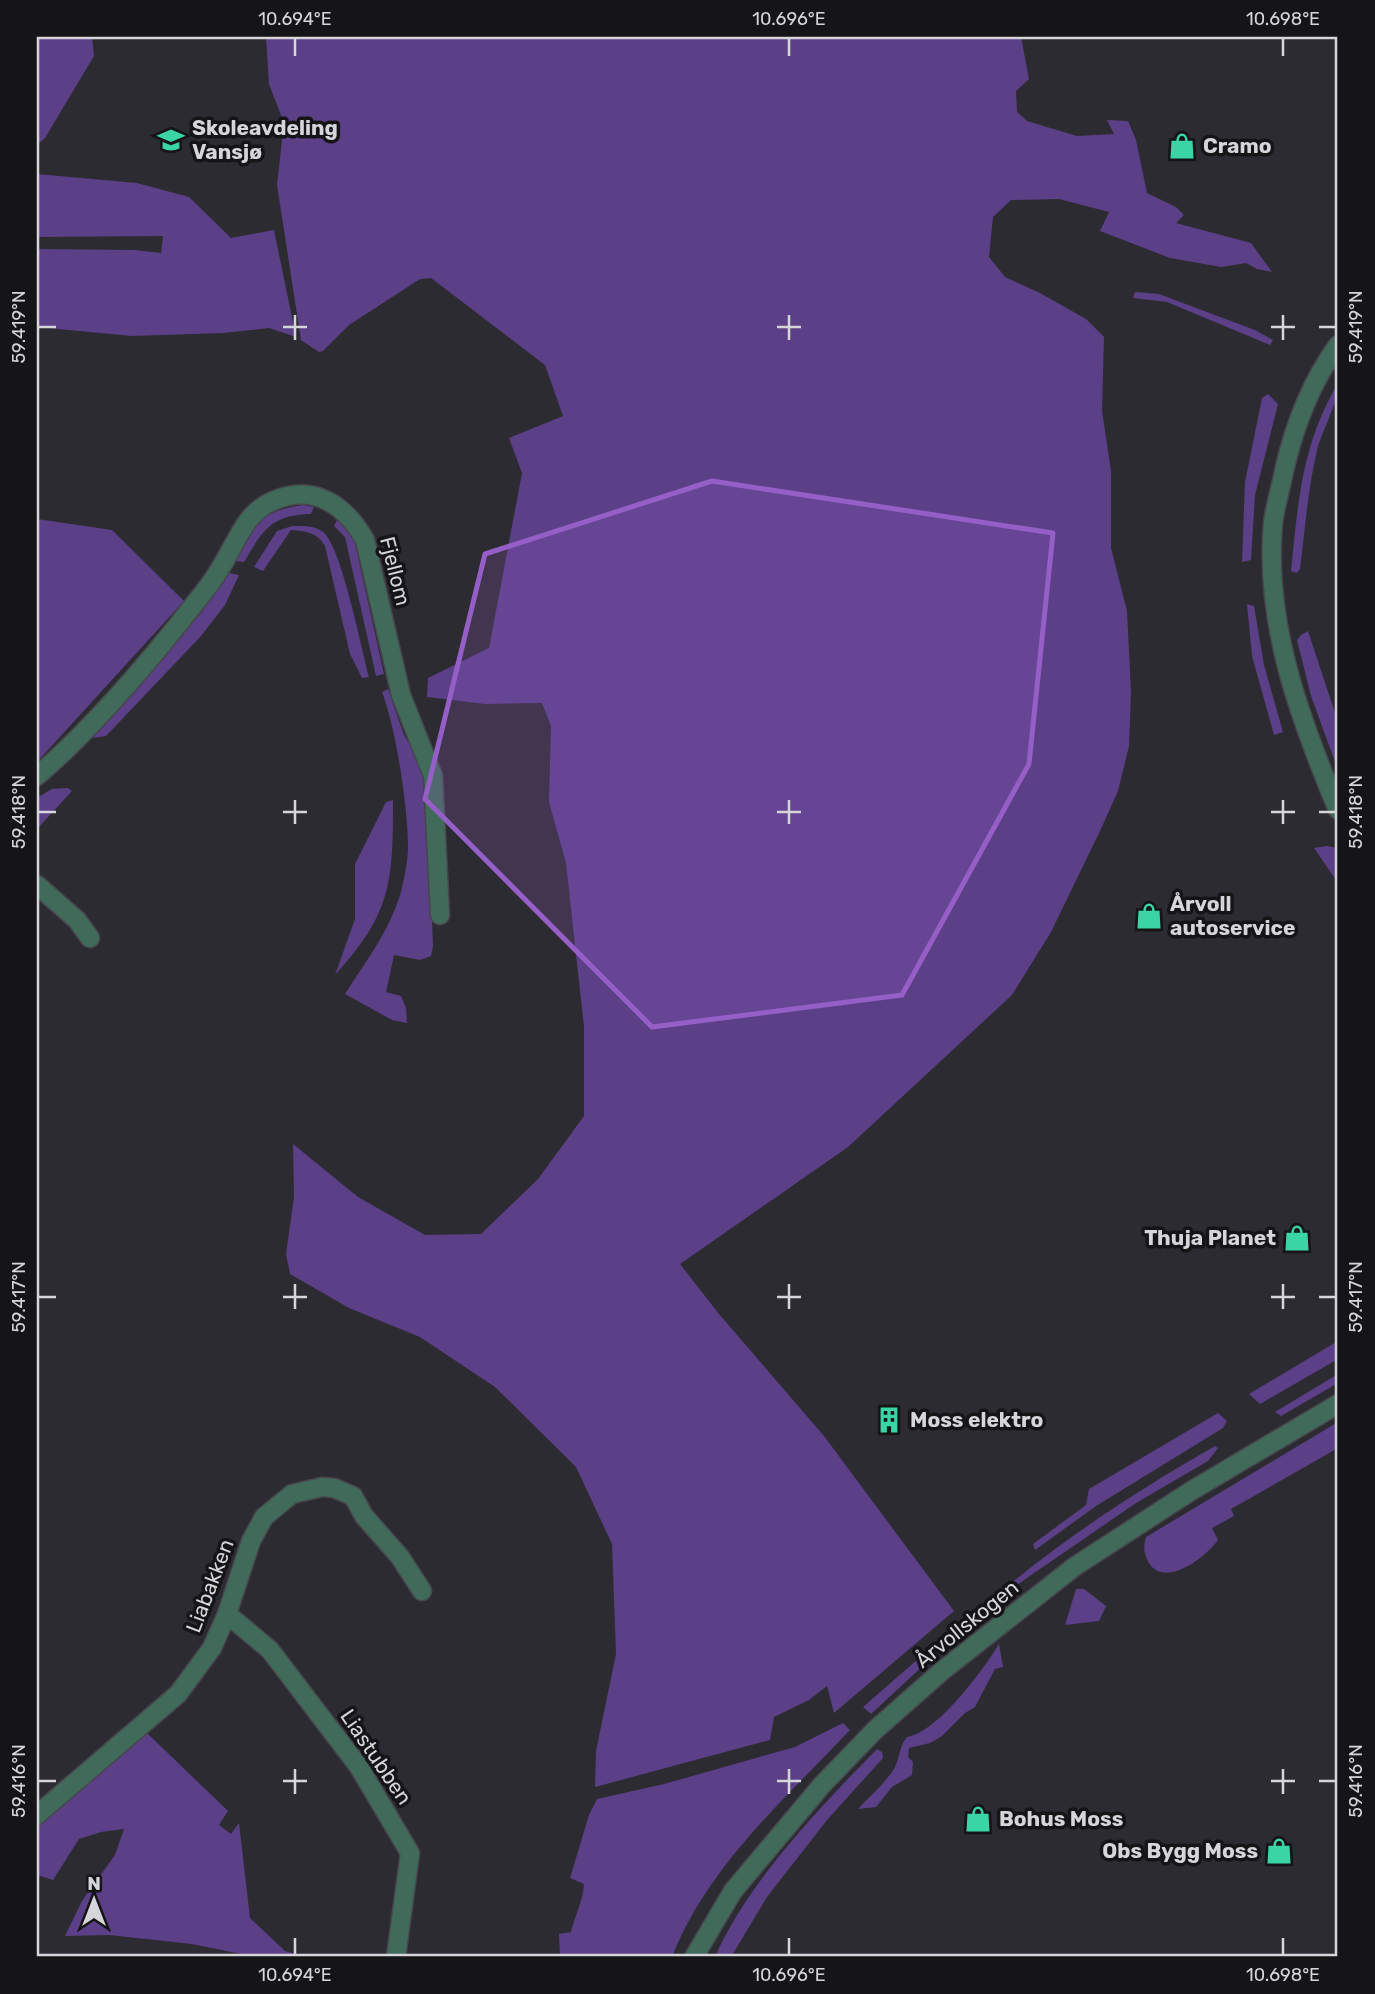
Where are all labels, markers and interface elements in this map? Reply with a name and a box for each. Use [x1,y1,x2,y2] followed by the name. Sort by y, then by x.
[258,8,332,30] text: 10.694°E
[752,8,826,30] text: 10.696°E
[1246,8,1320,30] text: 10.698°E
[192,115,338,164] place label: Skoleavdeling Vansjø
[156,125,186,155] school or university icon: Skoleavdeling Vansjø
[1167,131,1197,161] shop icon: Cramo
[1203,133,1272,158] place label: Cramo
[8,290,30,364] text: 59.419°N
[1345,290,1367,364] text: 59.419°N
[375,534,416,608] street label: Fjellom
[8,775,30,849] text: 59.418°N
[1345,775,1367,849] text: 59.418°N
[1170,891,1295,940] place label: Årvoll autoservice
[1134,901,1164,931] shop icon: Årvoll autoservice
[1282,1223,1312,1253] shop icon: Thuja Planet
[1144,1225,1276,1250] place label: Thuja Planet
[8,1261,30,1333] text: 59.417°N
[1345,1261,1367,1333] text: 59.417°N
[874,1405,904,1435] building icon: Moss elektro
[910,1407,1043,1432] place label: Moss elektro
[180,1535,239,1636] street label: Liabakken
[910,1574,1023,1673] street label: Årvollskogen
[335,1704,417,1809] street label: Liastubben
[8,1744,30,1818] text: 59.416°N
[1345,1744,1367,1818] text: 59.416°N
[963,1804,993,1834] shop icon: Bohus Moss
[999,1806,1123,1831] place label: Bohus Moss
[1264,1836,1294,1866] shop icon: Obs Bygg Moss
[1102,1838,1258,1863] place label: Obs Bygg Moss
[60,1864,130,1934] north arrow
[87,1872,101,1895] text: N
[258,1964,332,1986] text: 10.694°E
[752,1964,826,1986] text: 10.696°E
[1246,1964,1320,1986] text: 10.698°E

